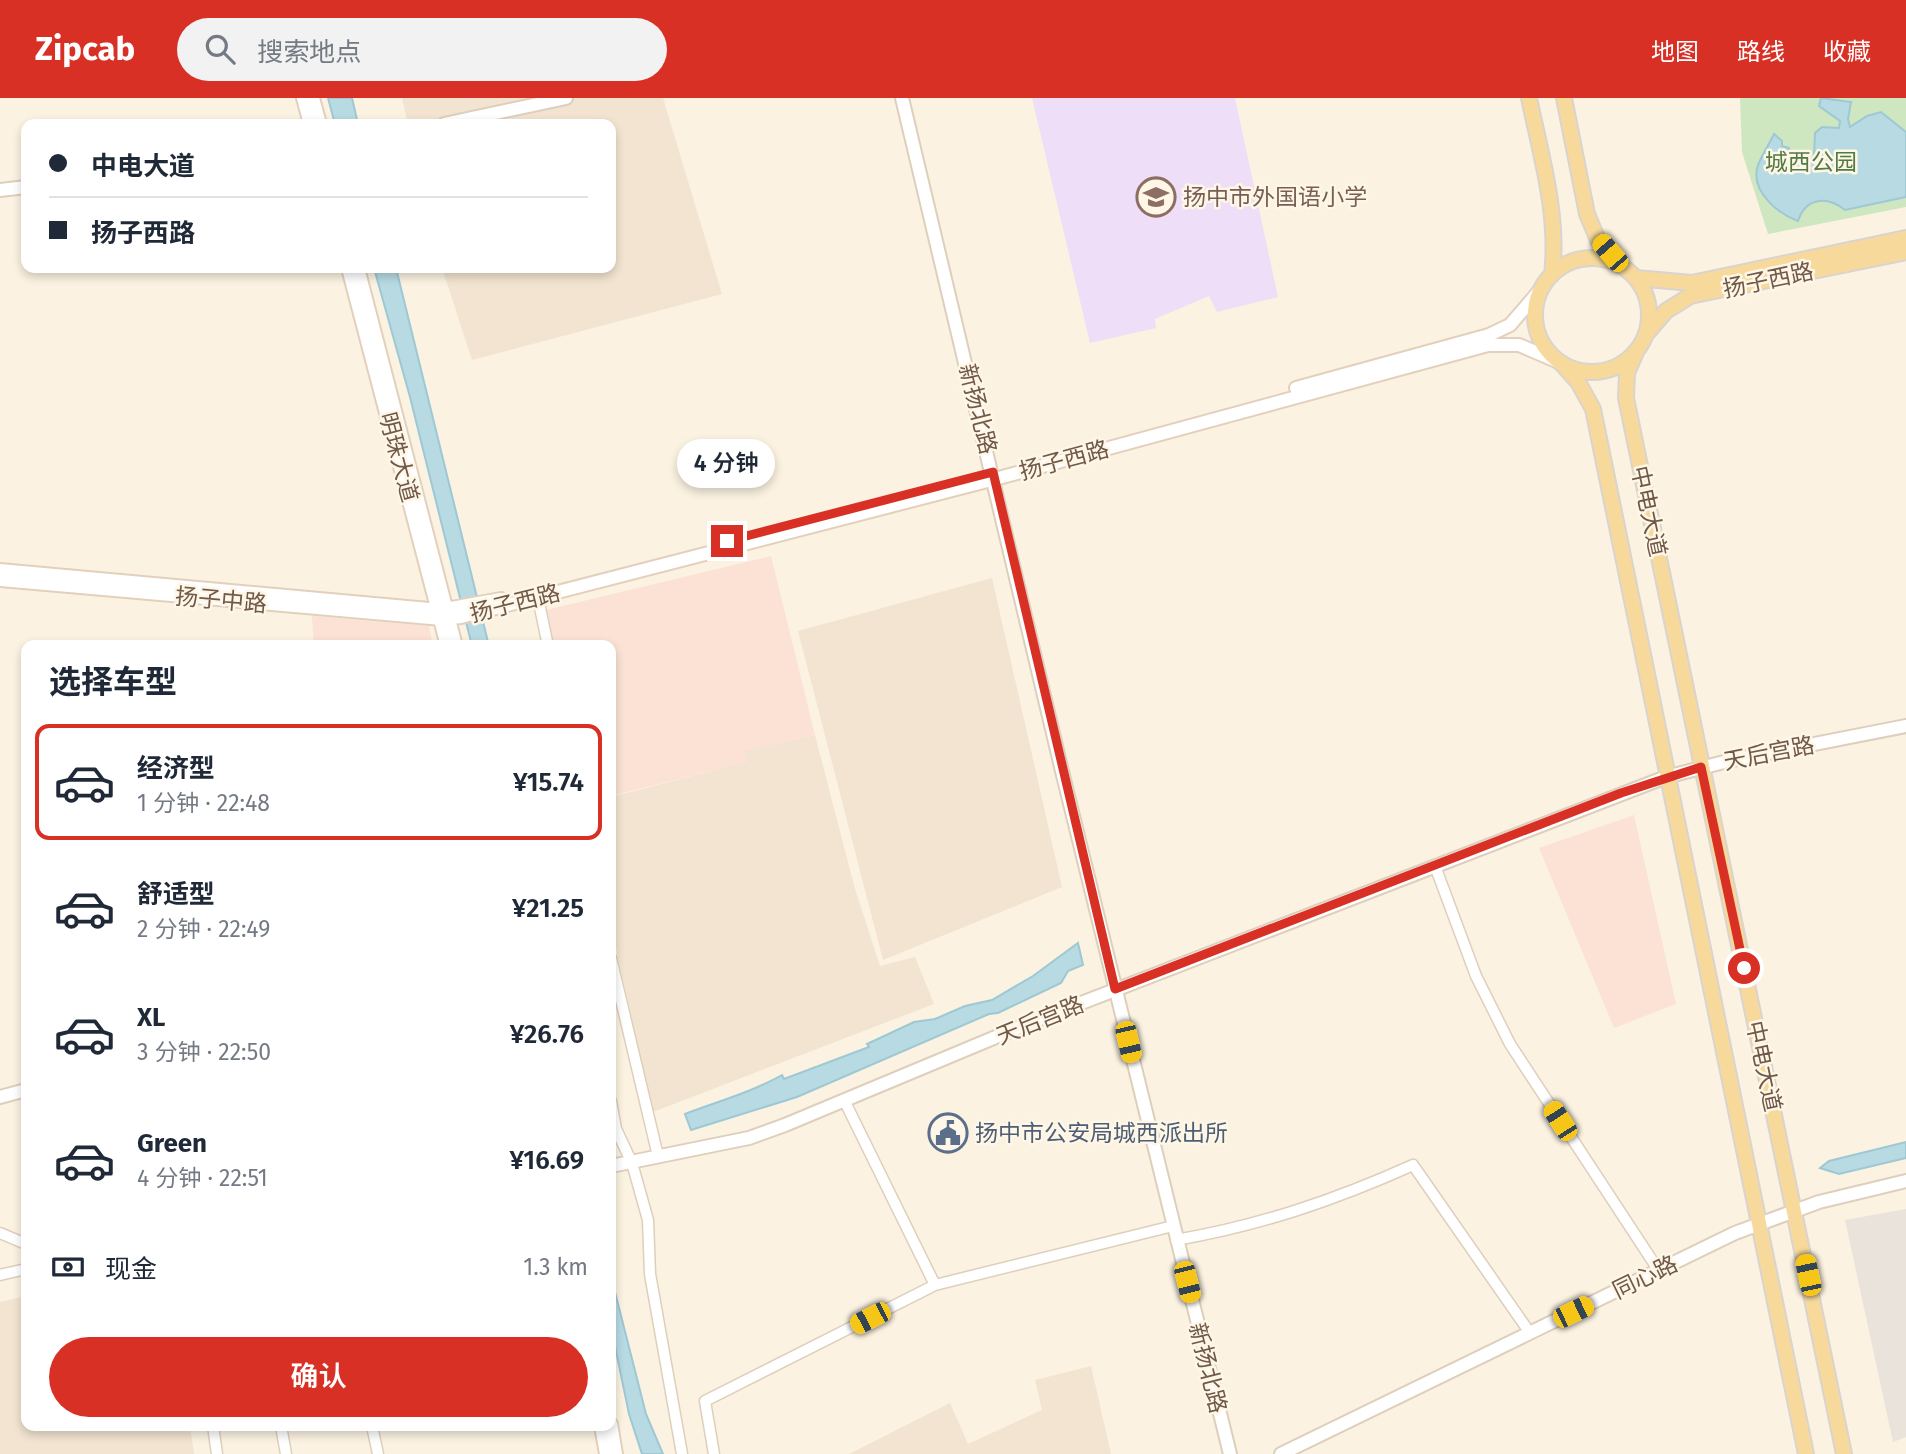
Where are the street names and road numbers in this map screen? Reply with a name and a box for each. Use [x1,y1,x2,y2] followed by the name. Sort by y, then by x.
[1720,257,1816,303] street label: 扬子西路
[953,361,1003,457] street label: 新扬北路
[374,409,424,505] street label: 明珠大道
[1016,435,1112,485] street label: 扬子西路
[1626,463,1672,559] street label: 中电大道
[467,578,563,628] street label: 扬子西路
[174,582,268,618] street label: 扬子中路
[1721,730,1817,776] street label: 天后宫路
[992,990,1088,1050] street label: 天后宫路
[1741,1018,1787,1114] street label: 中电大道
[1608,1249,1682,1305] street label: 同心路
[1183,1320,1233,1416] street label: 新扬北路

